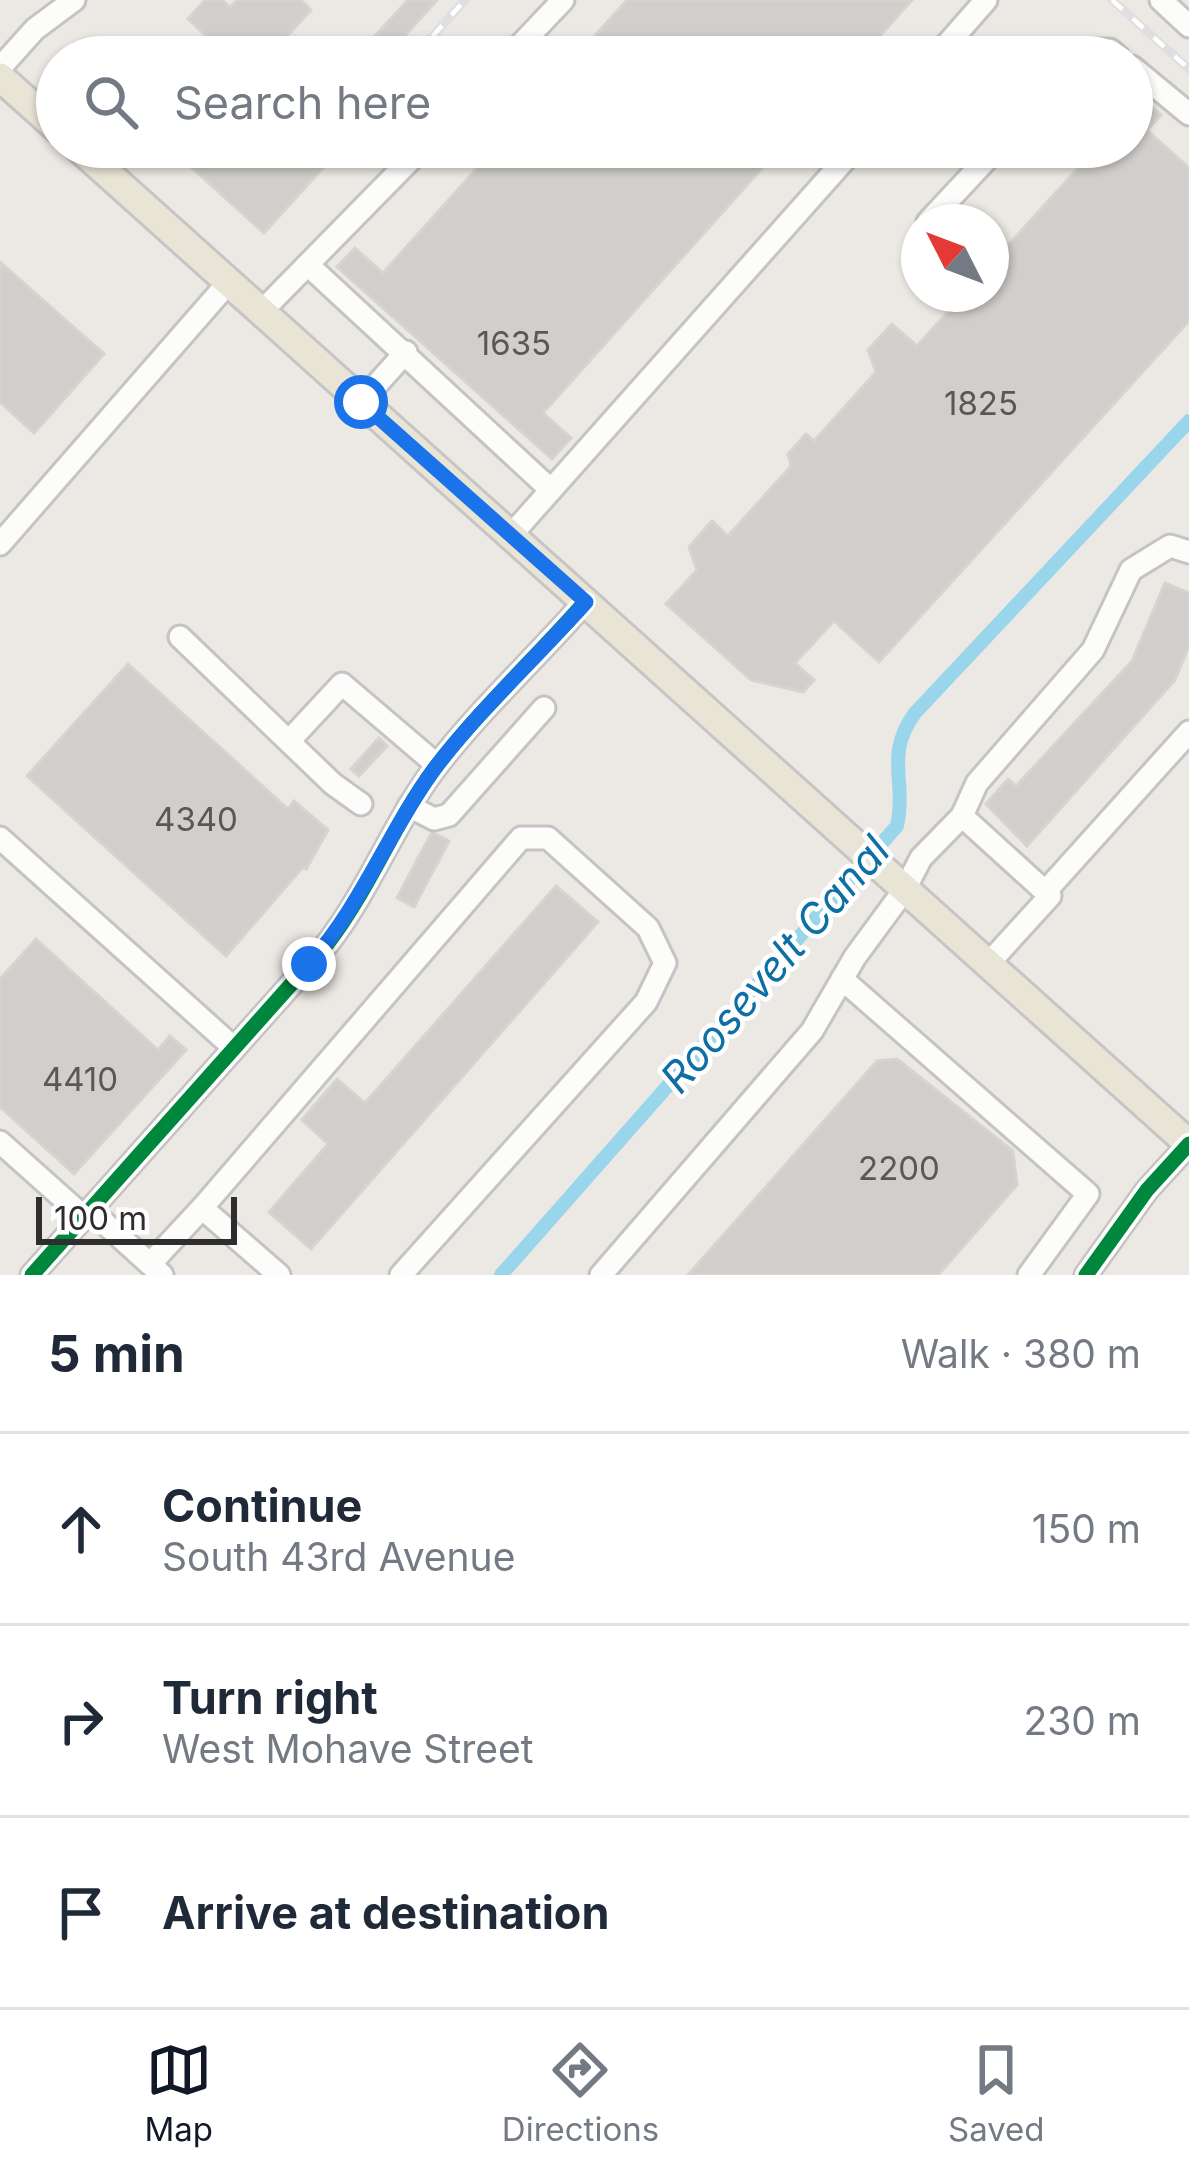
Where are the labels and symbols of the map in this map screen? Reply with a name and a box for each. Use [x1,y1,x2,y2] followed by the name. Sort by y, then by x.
[901,204,1009,312] north arrow
[477,323,551,363] house number: 1635
[334,375,388,429] route start
[944,383,1018,423] house number: 1825
[154,799,238,839] house number: 4340
[649,824,900,1102] water label: Roosevelt Canal
[282,937,336,991] route end
[42,1059,118,1099] house number: 4410
[858,1148,940,1188] house number: 2200
[36,1191,237,1244] scale bar

